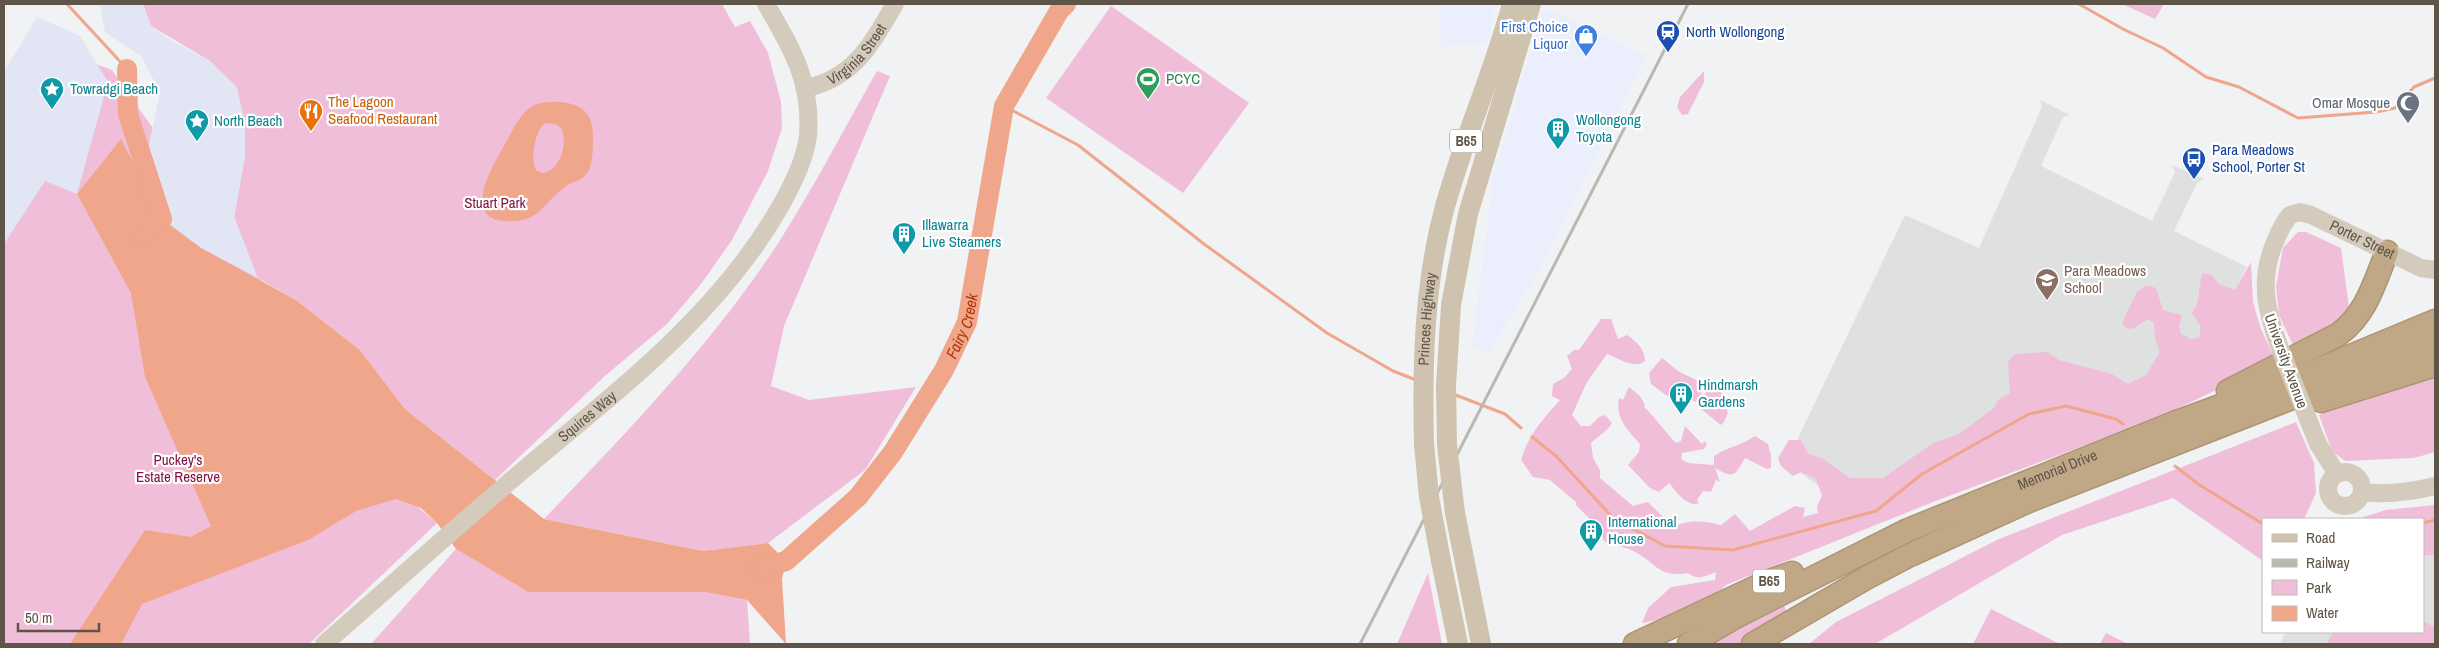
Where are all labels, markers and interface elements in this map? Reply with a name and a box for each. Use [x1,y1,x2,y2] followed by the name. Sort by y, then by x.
[1501,16,1568,54] place label: First Choice Liquor
[823,19,891,90] street label: Virginia Street
[1655,19,1681,53] station icon: North Wollongong
[1686,21,1784,42] place label: North Wollongong
[1573,23,1599,57] shop icon: First Choice Liquor
[1135,66,1161,100] sports icon: PCYC
[1166,68,1200,89] place label: PCYC
[39,76,65,110] place icon: Towradgi Beach
[70,78,158,99] place label: Towradgi Beach
[2395,90,2421,124] mosque icon: Omar Mosque
[328,91,438,129] place label: The Lagoon Seafood Restaurant
[2312,92,2390,113] place label: Omar Mosque
[298,98,324,132] restaurant icon: The Lagoon Seafood Restaurant
[184,108,210,142] place icon: North Beach
[1576,109,1641,147] place label: Wollongong Toyota
[214,110,282,131] place label: North Beach
[1545,116,1571,150] building icon: Wollongong Toyota
[1450,130,1482,152] road number: B65
[2212,139,2306,177] place label: Para Meadows School, Porter St
[2181,146,2207,180] bus stop icon: Para Meadows School, Porter St
[464,192,527,213] park label: Stuart Park
[922,214,1001,252] place label: Illawarra Live Steamers
[2326,215,2399,264] street label: Porter Street
[891,221,917,255] building icon: Illawarra Live Steamers
[2064,260,2146,298] place label: Para Meadows School
[2034,267,2060,301] school or university icon: Para Meadows School
[1413,270,1441,366] street label: Princes Highway
[940,291,983,362] water label: Fairy Creek
[2260,310,2313,411] street label: University Avenue
[1698,374,1758,412] place label: Hindmarsh Gardens
[1668,381,1694,415] building icon: Hindmarsh Gardens
[553,385,621,447] street label: Squires Way
[2014,444,2100,495] street label: Memorial Drive
[136,449,220,487] park label: Puckey's Estate Reserve
[1608,511,1676,549] place label: International House
[1578,518,1604,552] building icon: International House
[2262,518,2424,633] legend
[2306,527,2335,548] text: Road
[2306,552,2351,573] text: Railway
[1753,570,1785,592] road number: B65
[2306,577,2332,598] text: Park
[18,600,99,632] scale bar
[2306,602,2338,623] text: Water
[25,607,52,628] text: 50 m

